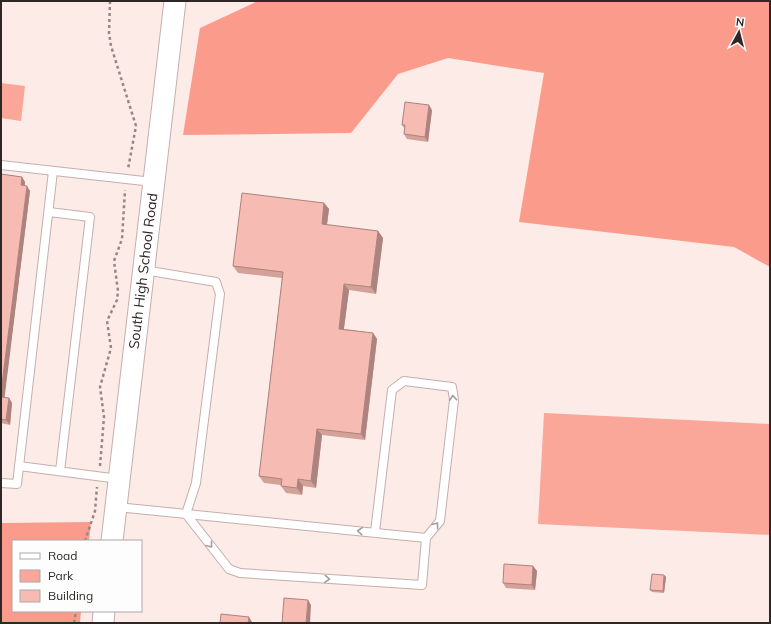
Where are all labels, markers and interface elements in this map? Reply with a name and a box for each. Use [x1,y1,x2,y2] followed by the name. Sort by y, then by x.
[719,12,759,52] north arrow
[735,15,745,30] text: N
[124,192,162,350] street label: South High School Road
[449,395,457,401] one-way arrow
[431,523,438,530] one-way arrow
[357,527,363,536] one-way arrow
[12,540,142,612] legend
[205,540,212,547] one-way arrow
[48,548,77,563] text: Road
[48,568,74,583] text: Park
[324,574,330,583] one-way arrow
[48,588,93,603] text: Building

